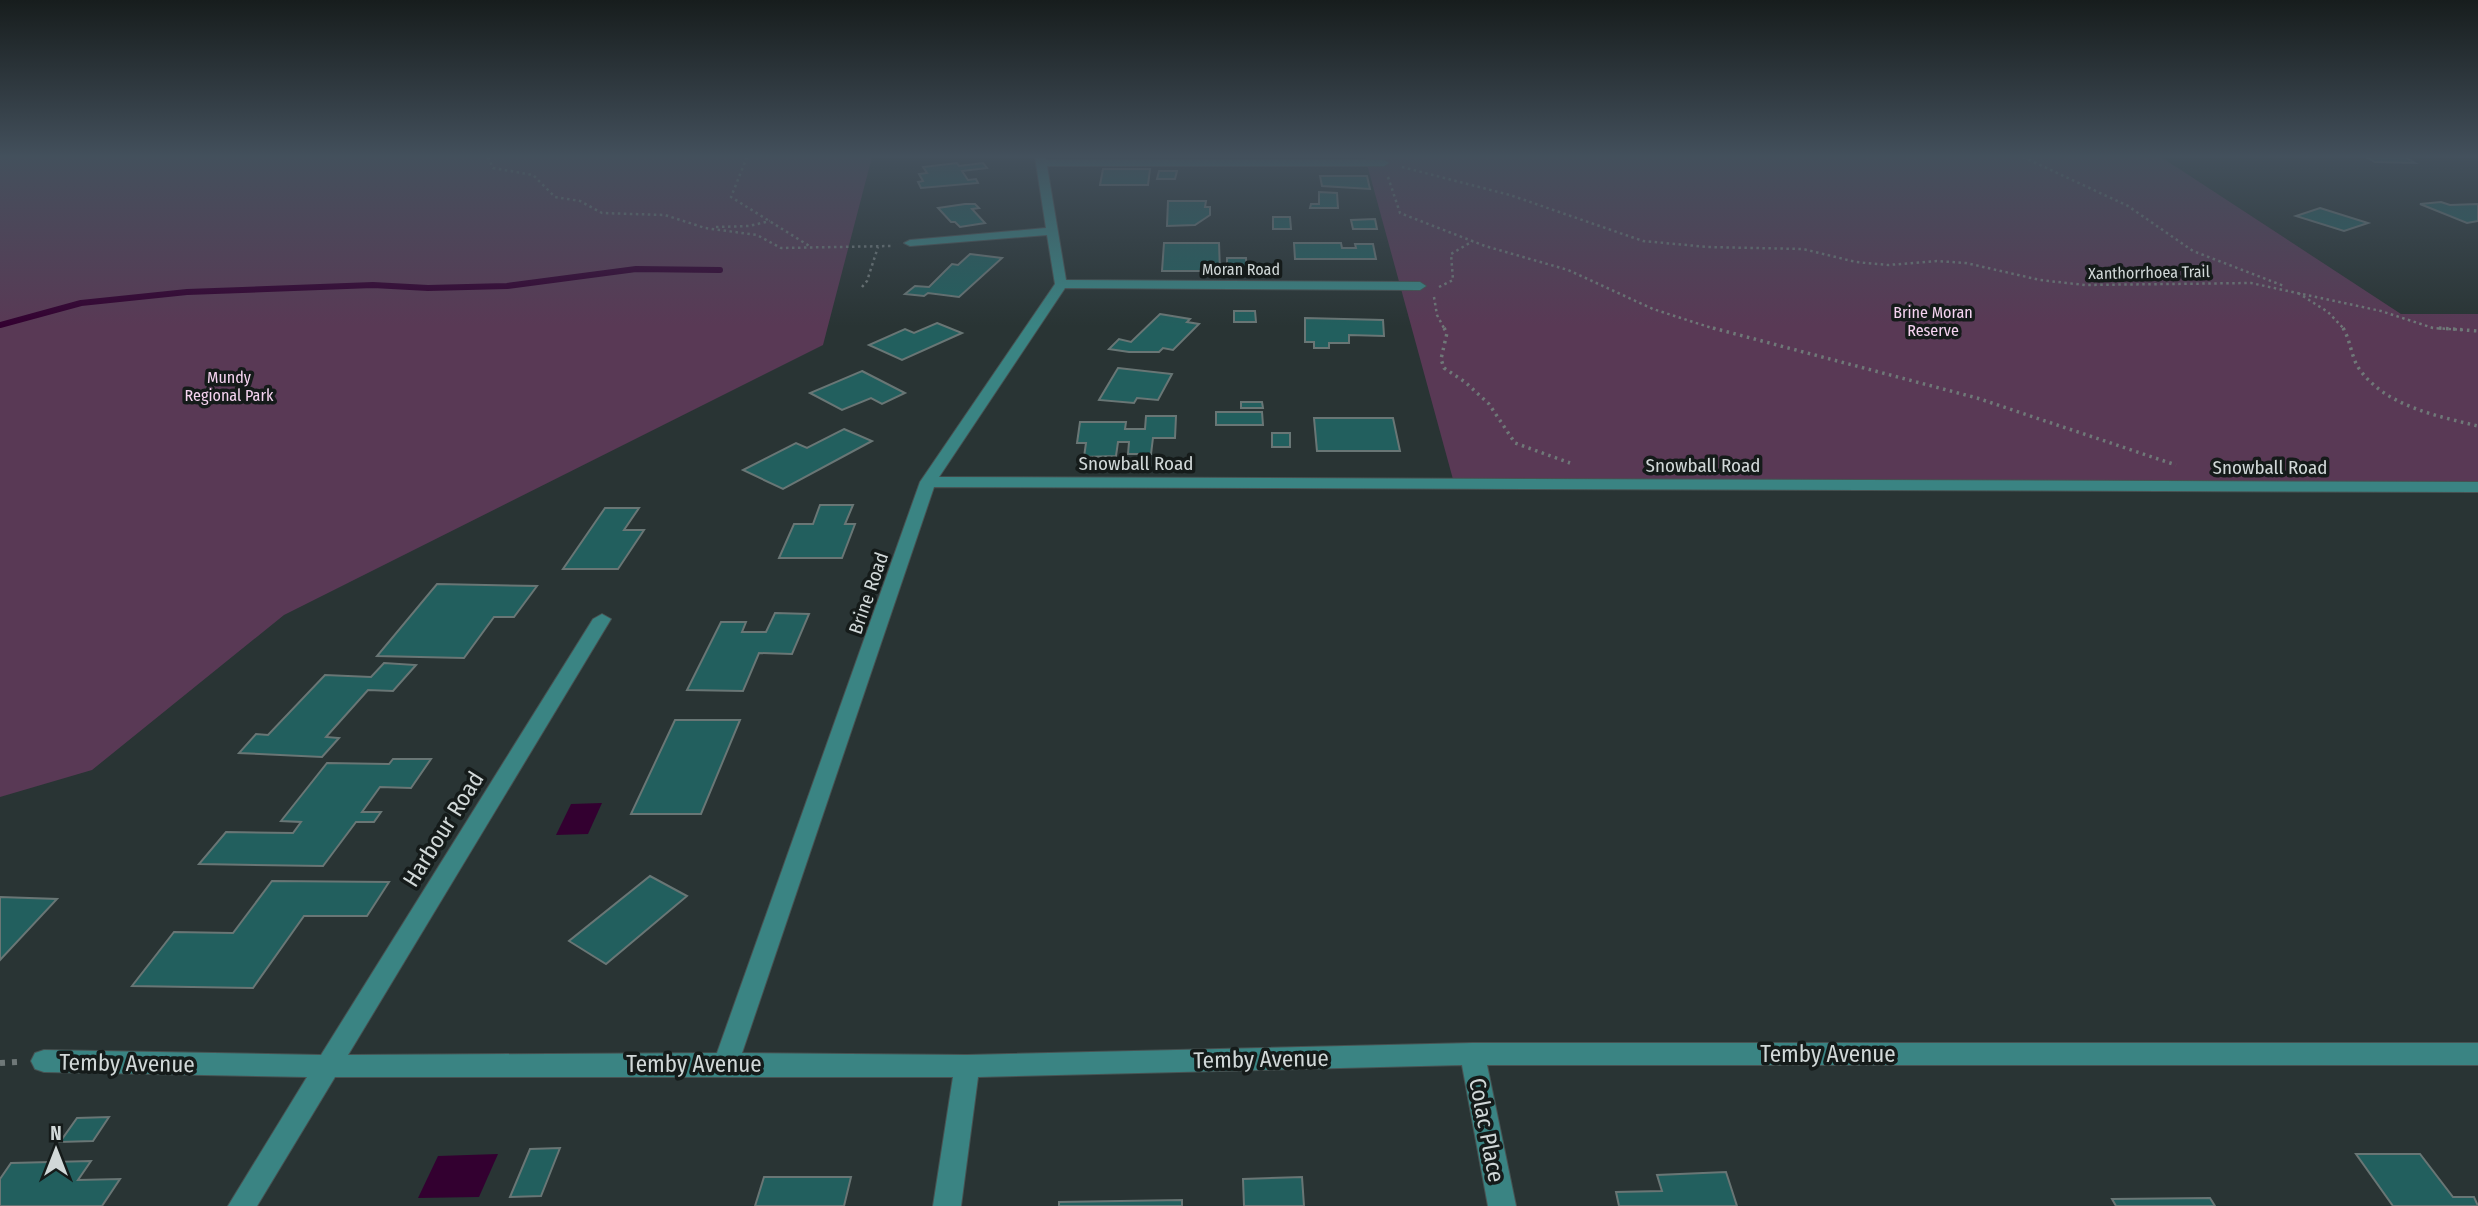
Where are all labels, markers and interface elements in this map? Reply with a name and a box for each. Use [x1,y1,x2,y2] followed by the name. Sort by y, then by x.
[1202,260,1280,279] street label: Moran Road
[2088,262,2210,283] street label: Xanthorrhoea Trail
[1893,303,1973,340] park label: Brine Moran Reserve
[185,368,274,405] park label: Mundy Regional Park
[1079,452,1193,475] street label: Snowball Road
[1646,454,1760,477] street label: Snowball Road
[2213,456,2327,479] street label: Snowball Road
[844,549,893,637] street label: Brine Road
[396,766,490,892] street label: Harbour Road
[1760,1040,1896,1068] street label: Temby Avenue
[1193,1044,1329,1074] street label: Temby Avenue
[59,1048,195,1078] street label: Temby Avenue
[626,1050,762,1078] street label: Temby Avenue
[1463,1076,1511,1184] street label: Colac Place
[21,1115,91,1185] north arrow
[50,1122,62,1145] text: N

